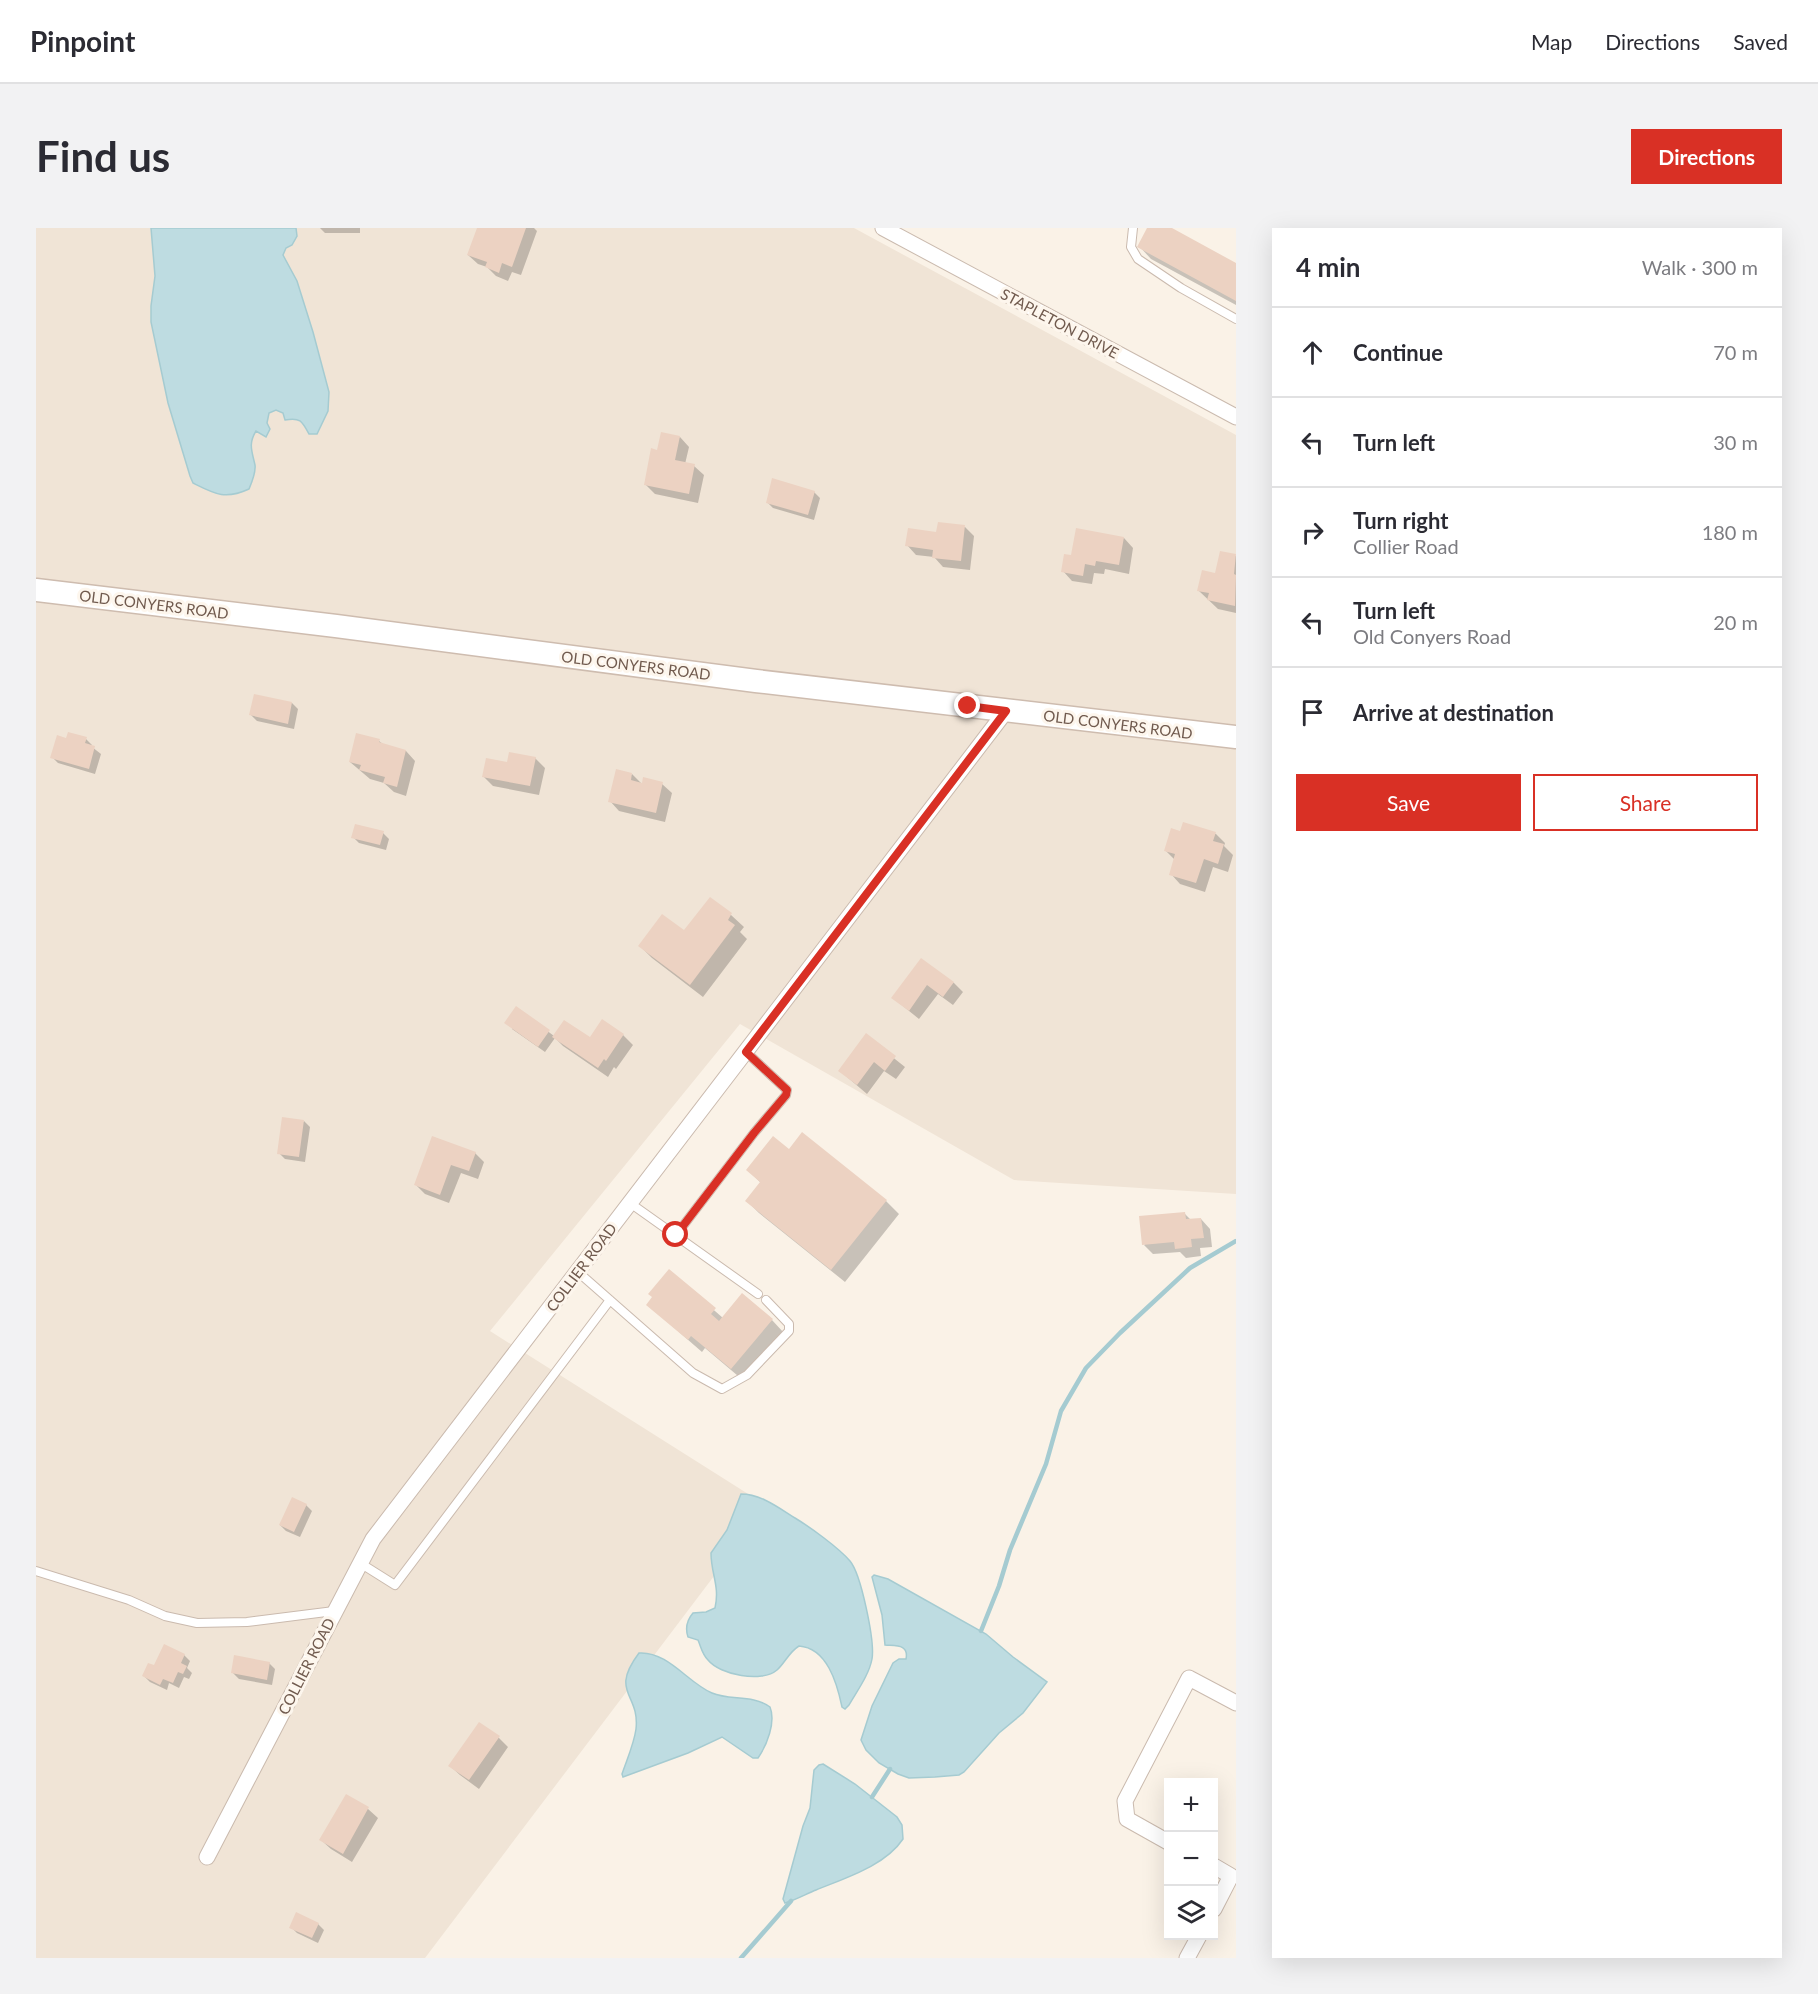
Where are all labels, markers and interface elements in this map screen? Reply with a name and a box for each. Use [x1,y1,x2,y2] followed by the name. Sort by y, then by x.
[30,24,135,58] text: Pinpoint
[1531,29,1572,54] text: Map
[1605,29,1700,54] text: Directions
[1733,29,1788,54] text: Saved
[1631,129,1782,184] button: Directions
[36,131,170,181] text: Find us
[1296,251,1360,283] text: 4 min
[1642,255,1758,279] text: Walk · 300 m
[998,284,1122,362] street label: STAPLETON DRIVE
[1296,336,1329,369] icon: ahead
[1353,339,1443,366] text: Continue
[1713,340,1758,364] text: 70 m
[1296,426,1329,459] icon: left
[1353,429,1435,456] text: Turn left
[1713,430,1758,454] text: 30 m
[1353,507,1448,534] text: Turn right
[1296,516,1329,549] icon: right
[1702,520,1758,544] text: 180 m
[1353,534,1459,558] text: Collier Road
[78,586,230,622] street label: OLD CONYERS ROAD
[1353,597,1435,624] text: Turn left
[1296,606,1329,639] icon: left
[1713,610,1758,634] text: 20 m
[1353,624,1511,648] text: Old Conyers Road
[560,647,712,683] street label: OLD CONYERS ROAD
[954,692,980,718] route end
[1296,696,1329,729] icon: arrive
[1353,699,1554,726] text: Arrive at destination
[1042,706,1194,742] street label: OLD CONYERS ROAD
[1296,774,1521,831] button: Save
[1533,774,1758,831] button: Share
[542,1219,620,1315] street label: COLLIER ROAD
[662,1221,688,1247] route start
[274,1615,338,1717] street label: COLLIER ROAD
[1164,1778,1218,1940] map controls
[1164,1778,1218,1832] button: +
[1164,1832,1218,1886] button: −
[1164,1886,1218,1940] button: layers

